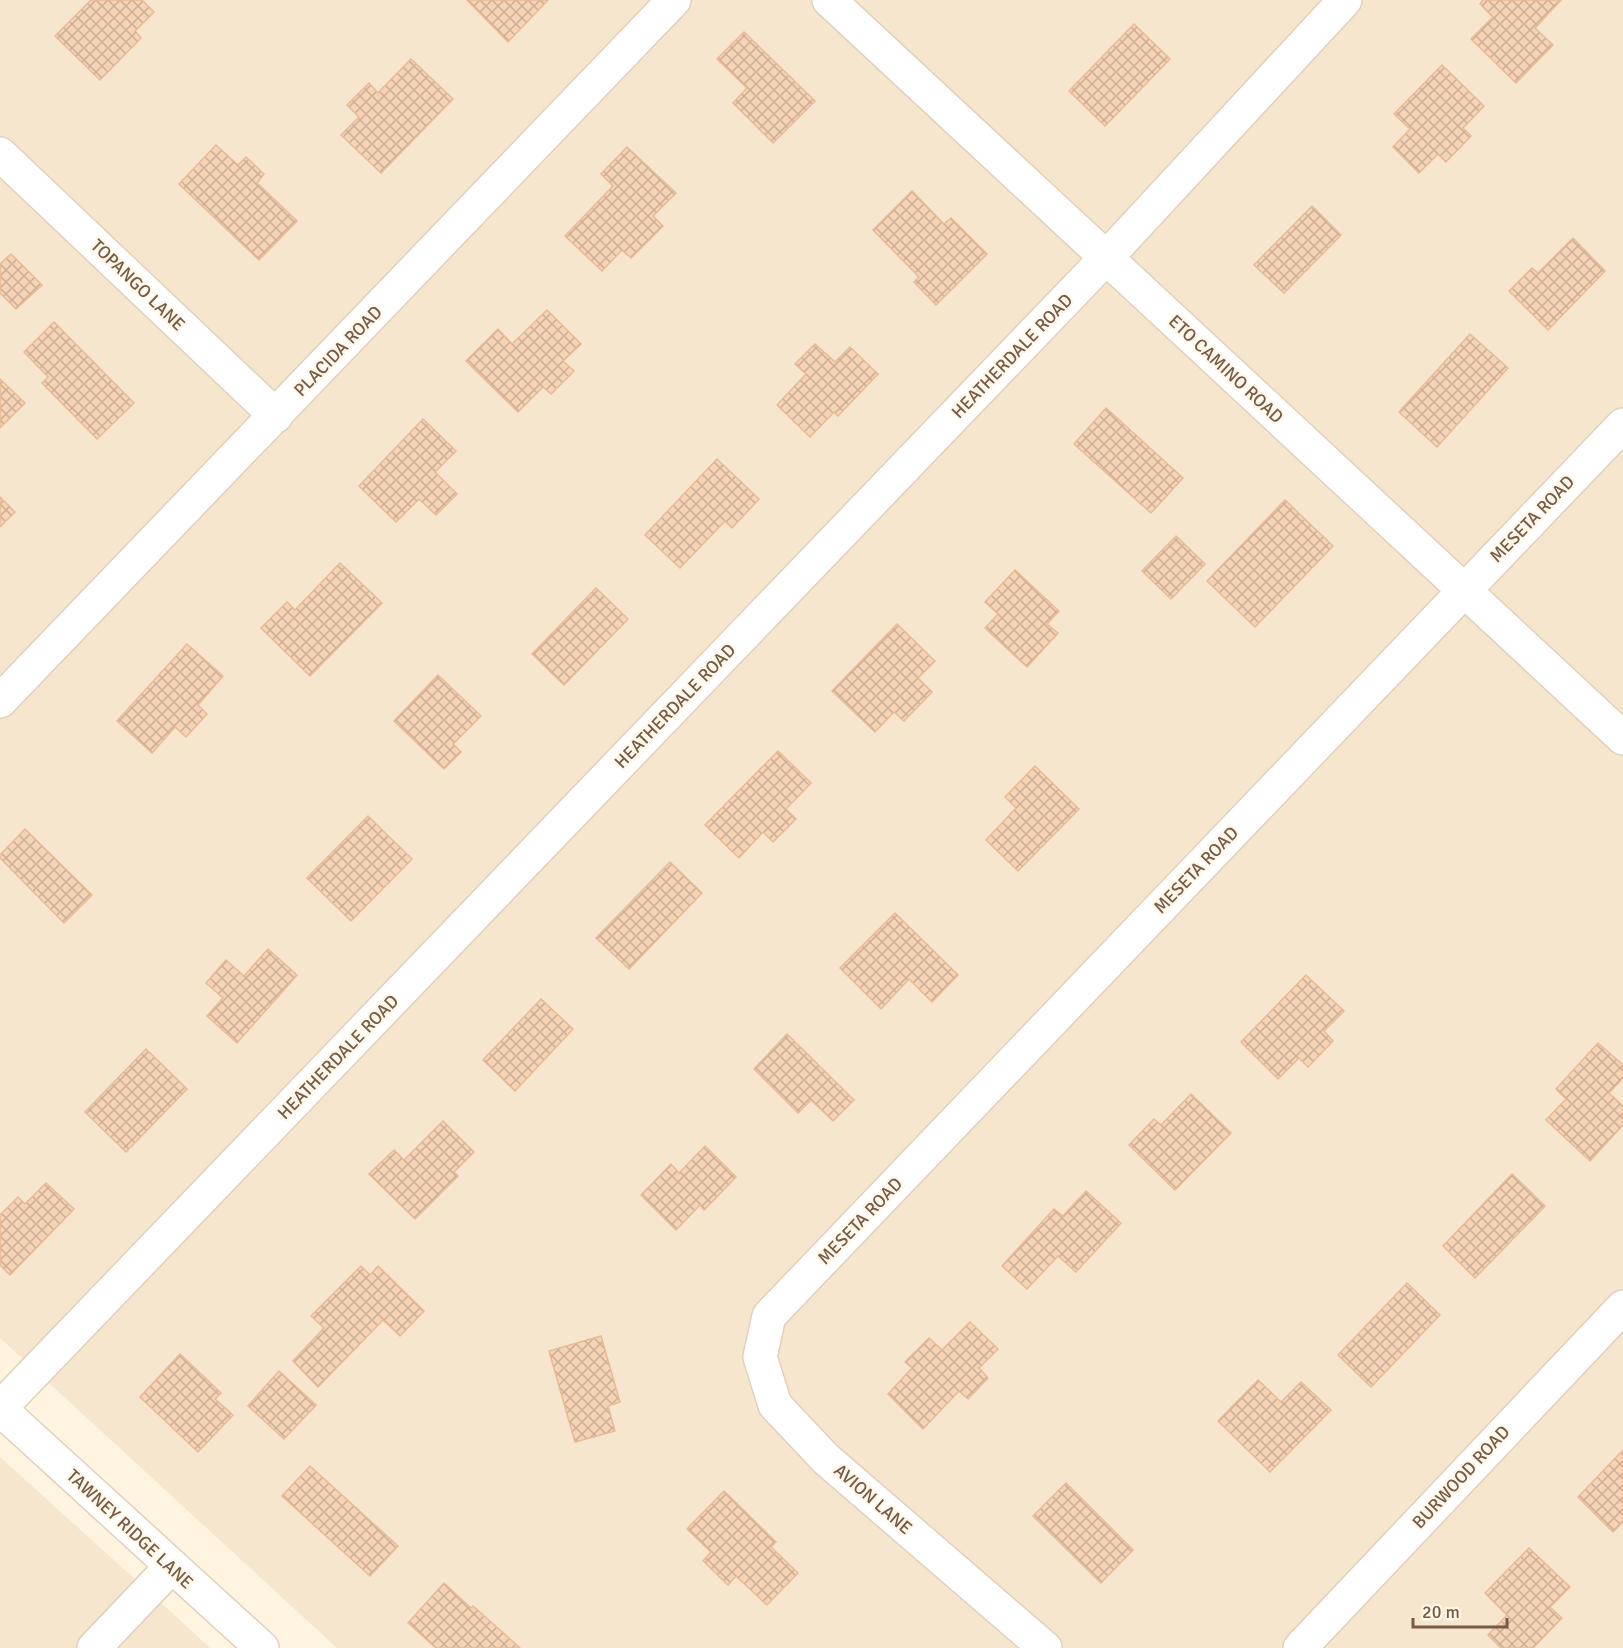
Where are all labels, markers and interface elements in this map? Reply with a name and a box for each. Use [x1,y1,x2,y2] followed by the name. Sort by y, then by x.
[86,235,190,335] street label: TOPANGO LANE
[947,289,1077,423] street label: HEATHERDALE ROAD
[289,301,387,401] street label: PLACIDA ROAD
[1164,310,1288,428] street label: ETO CAMINO ROAD
[1485,471,1579,567] street label: MESETA ROAD
[610,639,740,773] street label: HEATHERDALE ROAD
[1149,822,1243,918] street label: MESETA ROAD
[273,990,403,1124] street label: HEATHERDALE ROAD
[813,1173,907,1269] street label: MESETA ROAD
[1408,1421,1514,1533] street label: BURWOOD ROAD
[829,1459,917,1539] street label: AVION LANE
[62,1465,198,1593] street label: TAWNEY RIDGE LANE
[1413,1591,1508,1629] scale bar
[1422,1601,1460,1623] text: 20 m

